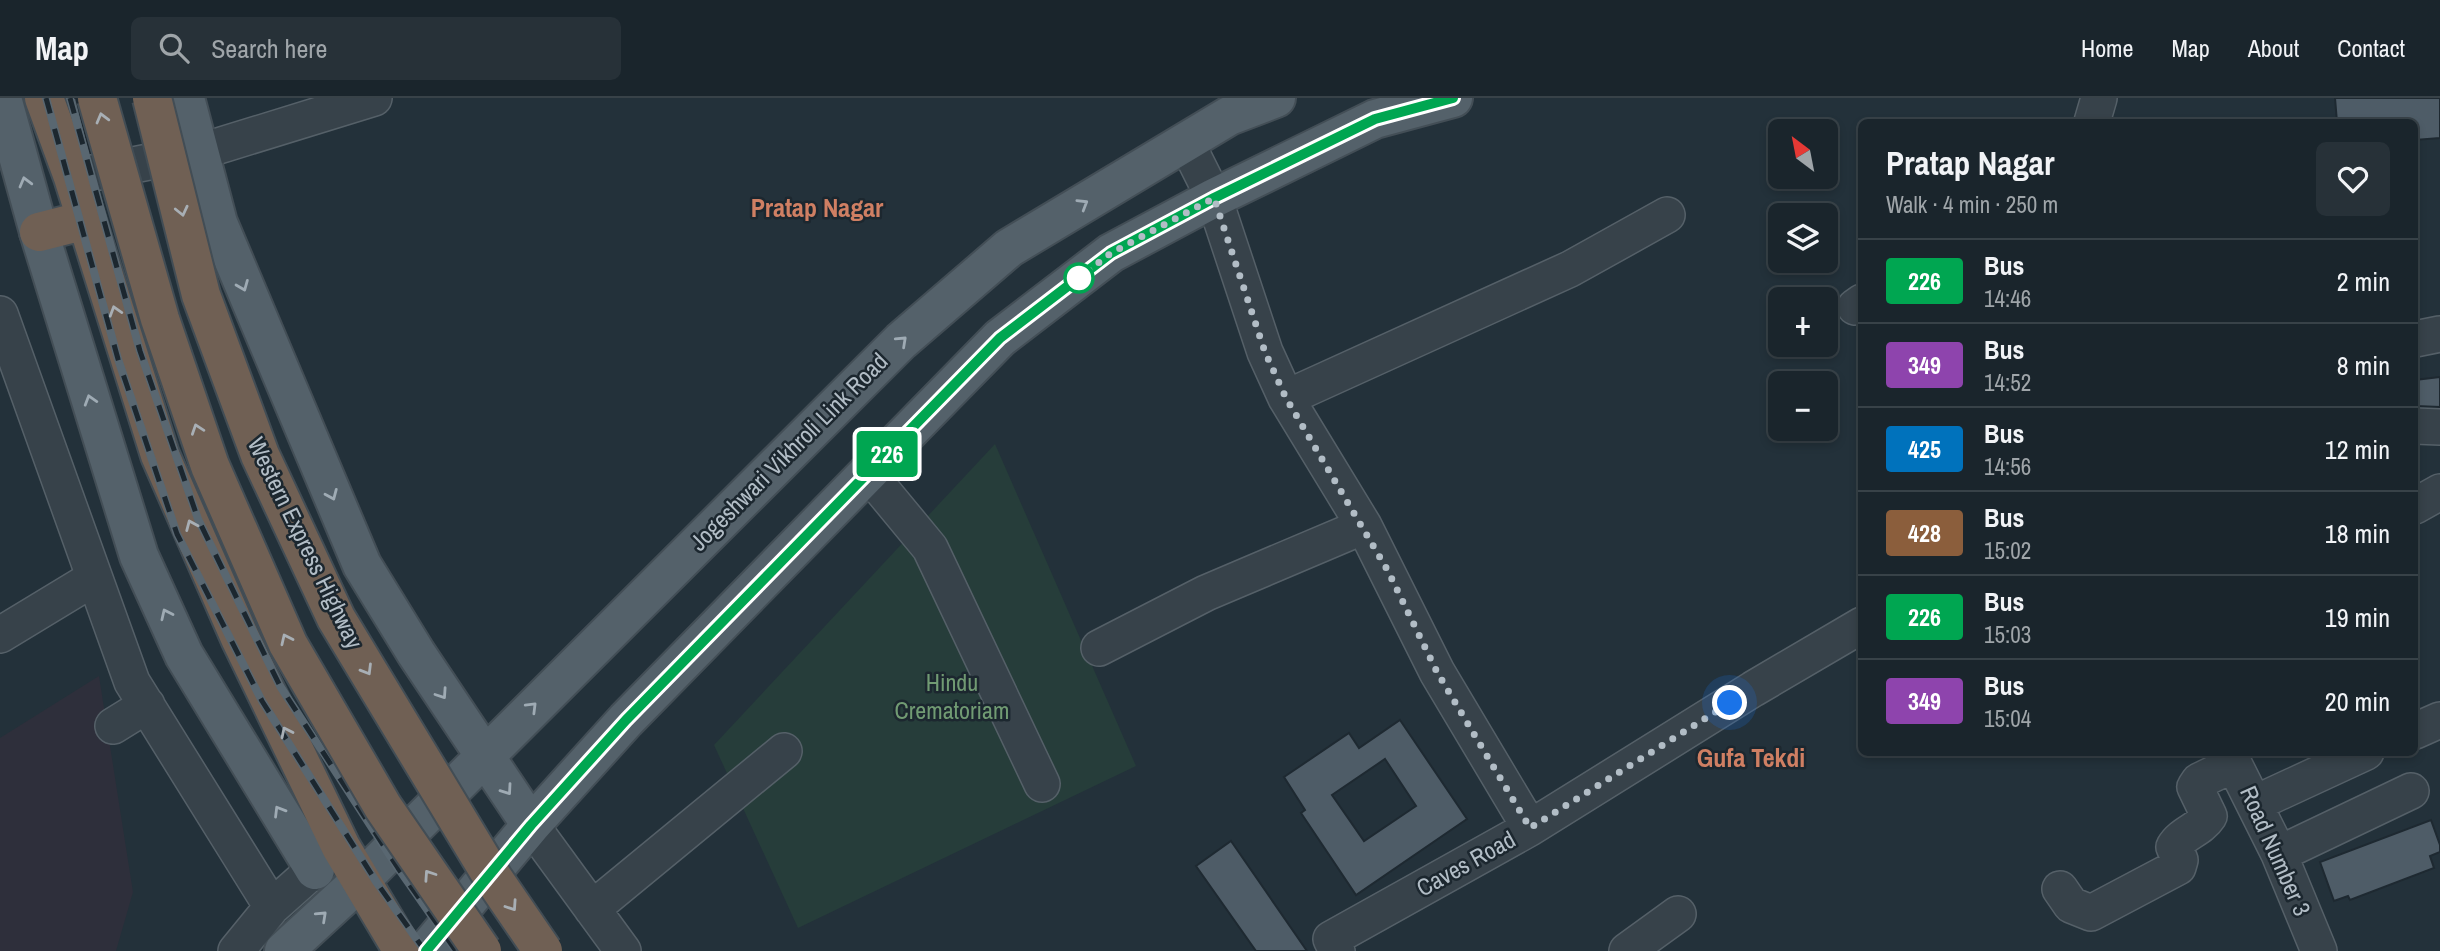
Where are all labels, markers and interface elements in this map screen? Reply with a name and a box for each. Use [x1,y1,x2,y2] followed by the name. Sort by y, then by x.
[131,17,621,80] search box
[35,26,89,70] text: Map
[155,29,193,67] icon: search
[211,31,327,66] text: Search here
[2081,32,2133,64] text: Home
[2171,32,2210,64] text: Map
[2248,32,2299,64] text: About
[2337,32,2405,64] text: Contact
[96,112,110,124] one-way arrow
[1768,119,1838,189] north arrow
[1768,119,1838,441] map controls
[1886,141,2054,185] text: Pratap Nagar
[2316,142,2390,216] button: heart
[19,176,33,188] one-way arrow
[1886,189,2058,220] text: Walk · 4 min · 250 m
[751,190,884,225] district label: Pratap Nagar
[1075,199,1088,212] one-way arrow
[1768,203,1838,273] button: layers
[174,205,188,217] one-way arrow
[1984,248,2024,283] text: Bus
[1064,263,1094,293] unlabelled marker
[2337,264,2390,299] text: 2 min
[1908,265,1941,297] text: 226
[235,279,249,291] one-way arrow
[1984,283,2031,314] text: 14:46
[1768,287,1838,357] button: +
[108,306,123,318] one-way arrow
[1984,332,2024,367] text: Bus
[894,336,907,349] one-way arrow
[682,345,894,557] street label: Jogeshwari Vikhroli Link Road
[2337,348,2390,383] text: 8 min
[1908,349,1941,381] text: 349
[1984,367,2031,398] text: 14:52
[1768,371,1838,441] button: −
[84,394,99,406] one-way arrow
[1984,416,2024,451] text: Bus
[191,424,205,436] one-way arrow
[241,431,371,654] street label: Western Express Highway
[847,431,927,477] line badge: 226
[2325,432,2390,467] text: 12 min
[1908,433,1941,465] text: 425
[871,438,903,470] text: 226
[1984,451,2031,482] text: 14:56
[324,489,338,501] one-way arrow
[1984,500,2024,535] text: Bus
[2325,516,2390,551] text: 18 min
[1908,517,1941,549] text: 428
[185,520,199,532] one-way arrow
[1984,535,2031,566] text: 15:02
[1984,584,2024,619] text: Bus
[2325,600,2390,635] text: 19 min
[1908,601,1941,633] text: 226
[160,609,174,621] one-way arrow
[1984,619,2031,650] text: 15:03
[280,634,294,646] one-way arrow
[359,663,372,676] one-way arrow
[895,666,1009,726] park label: Hindu Crematoriam
[1984,668,2024,703] text: Bus
[2325,684,2390,719] text: 20 min
[1712,685,1747,720] your location
[1908,685,1941,717] text: 349
[434,686,447,699] one-way arrow
[523,703,536,716] one-way arrow
[1984,703,2031,734] text: 15:04
[280,727,294,739] one-way arrow
[1697,740,1805,775] district label: Gufa Tekdi
[2233,781,2319,921] street label: Road Number 3
[499,782,511,795] one-way arrow
[274,806,287,819] one-way arrow
[1410,823,1521,903] street label: Caves Road
[424,869,437,882] one-way arrow
[504,898,516,911] one-way arrow
[314,912,327,924] one-way arrow

